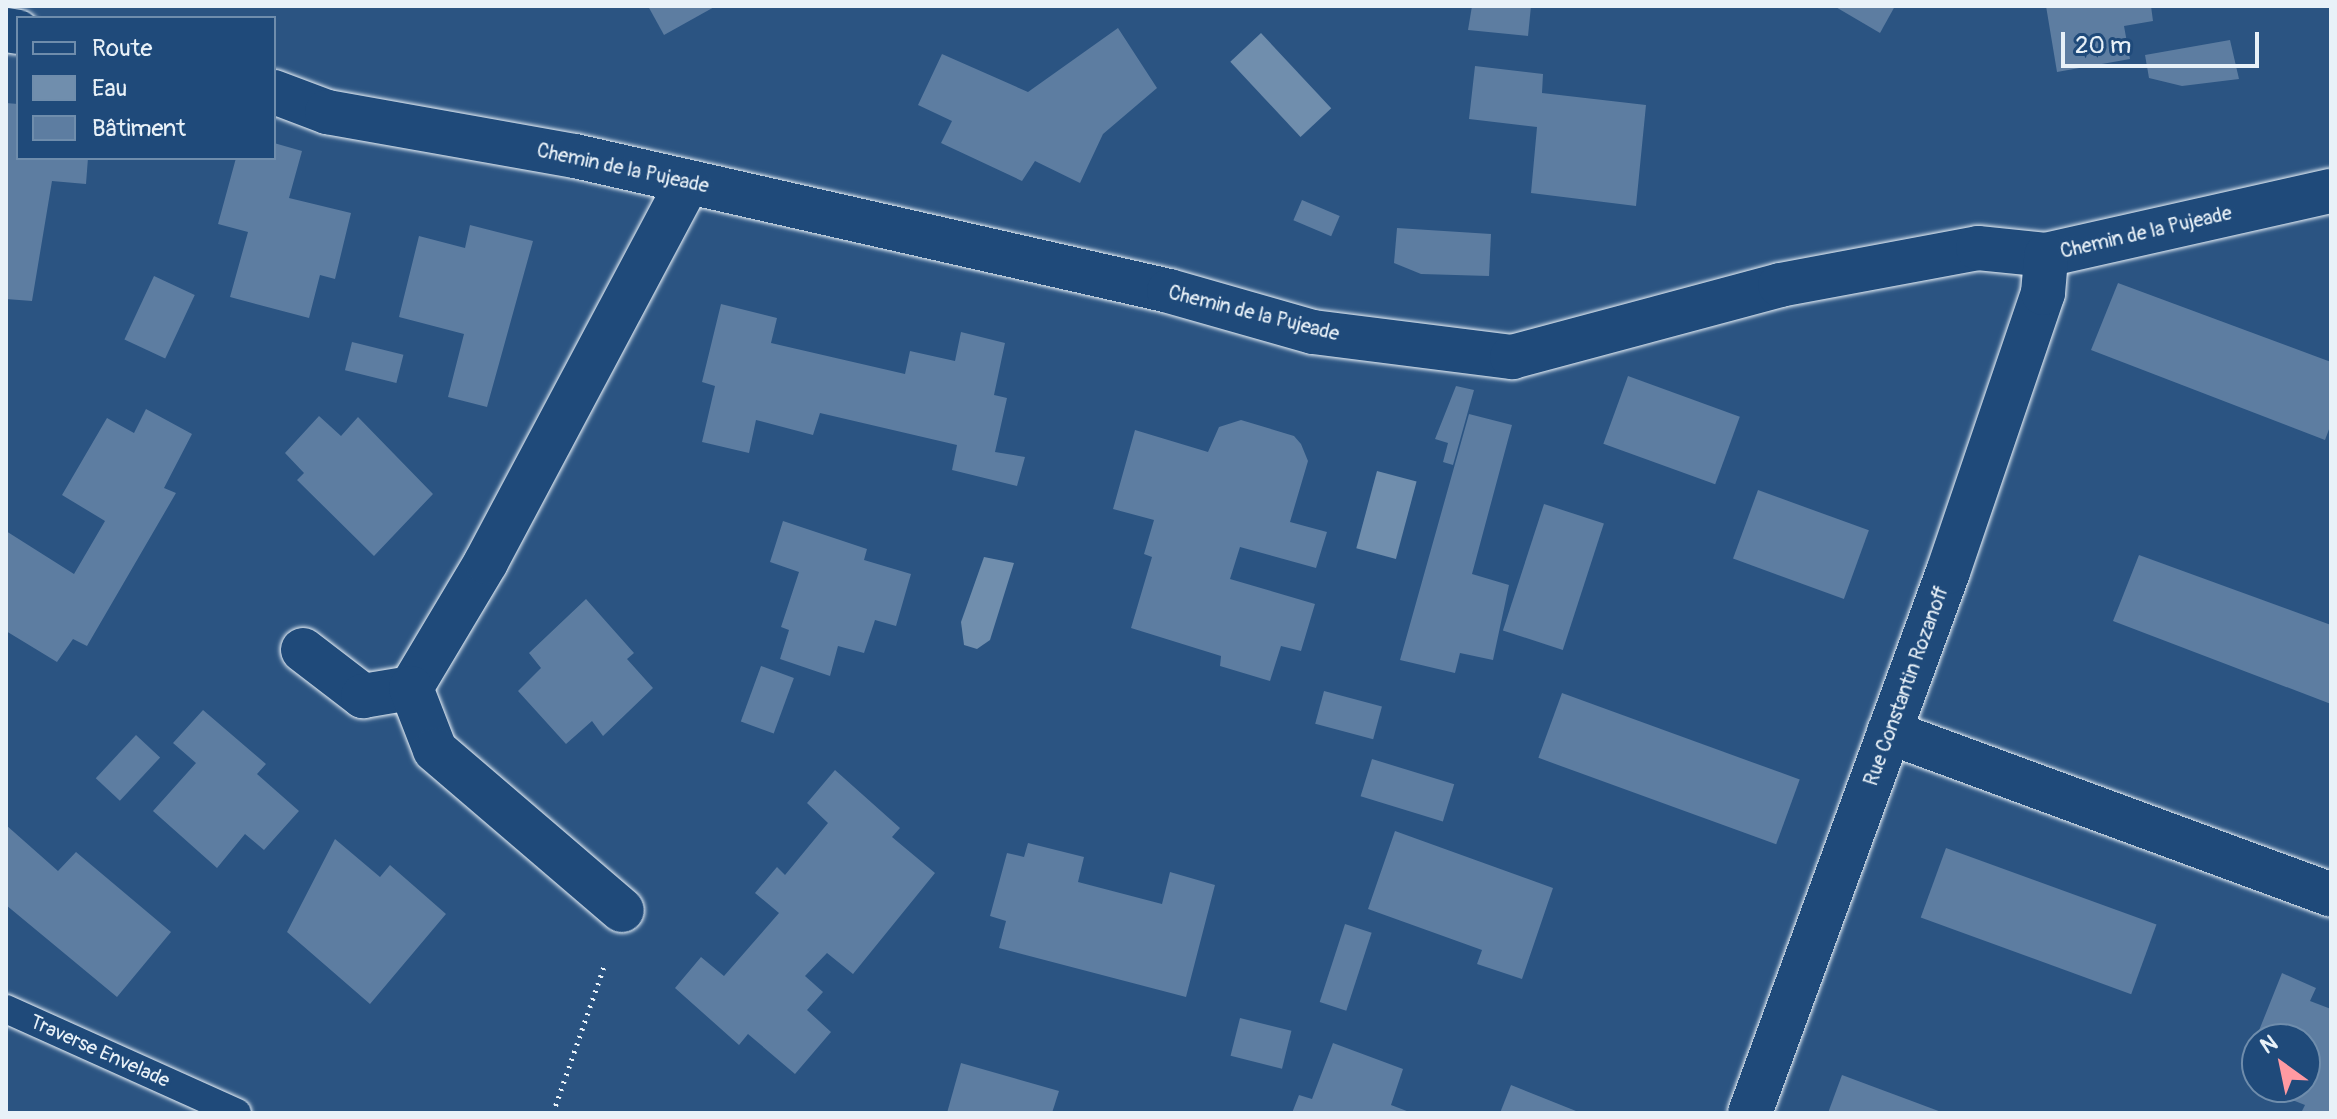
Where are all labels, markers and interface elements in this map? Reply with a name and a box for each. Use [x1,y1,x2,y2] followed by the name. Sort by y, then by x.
[16,16,276,160] legend
[2065,16,2263,66] scale bar
[2075,31,2131,60] text: 20 m
[92,34,152,63] text: Route
[92,74,127,103] text: Eau
[92,114,186,143] text: Bâtiment
[535,138,711,198] street label: Chemin de la Pujeade
[2058,201,2234,263] street label: Chemin de la Pujeade
[1166,280,1342,346] street label: Chemin de la Pujeade
[1859,583,1953,789] street label: Rue Constantin Rozanoff
[26,1009,174,1093] street label: Traverse Envelade
[2241,1023,2321,1103] north arrow
[2255,1029,2283,1060] text: N

